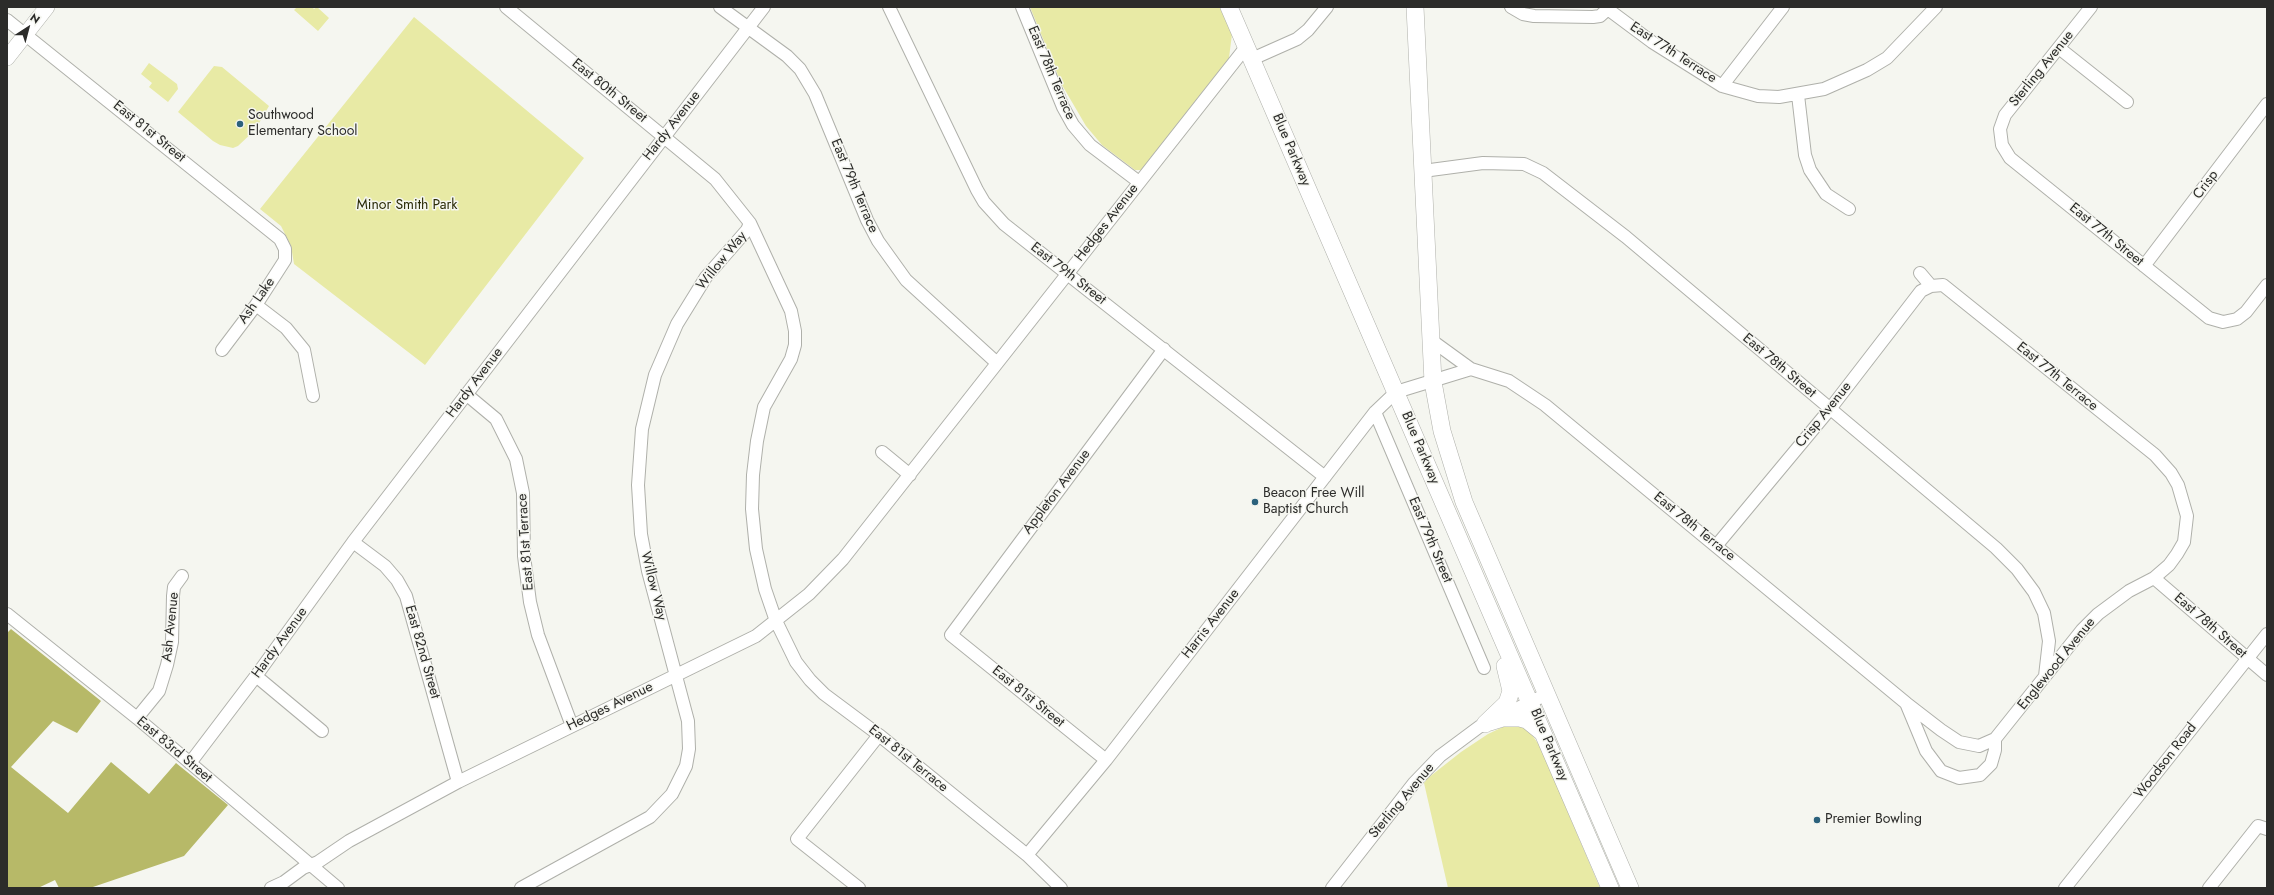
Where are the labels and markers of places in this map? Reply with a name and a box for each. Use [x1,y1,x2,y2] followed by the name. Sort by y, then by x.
[248,108,358,140] place label: Southwood Elementary School
[235,119,245,129] marker: Southwood Elementary School
[1263,486,1365,518] place label: Beacon Free Will Baptist Church
[1250,497,1260,507] marker: Beacon Free Will Baptist Church
[1825,812,1922,828] place label: Premier Bowling
[1812,815,1822,825] marker: Premier Bowling

